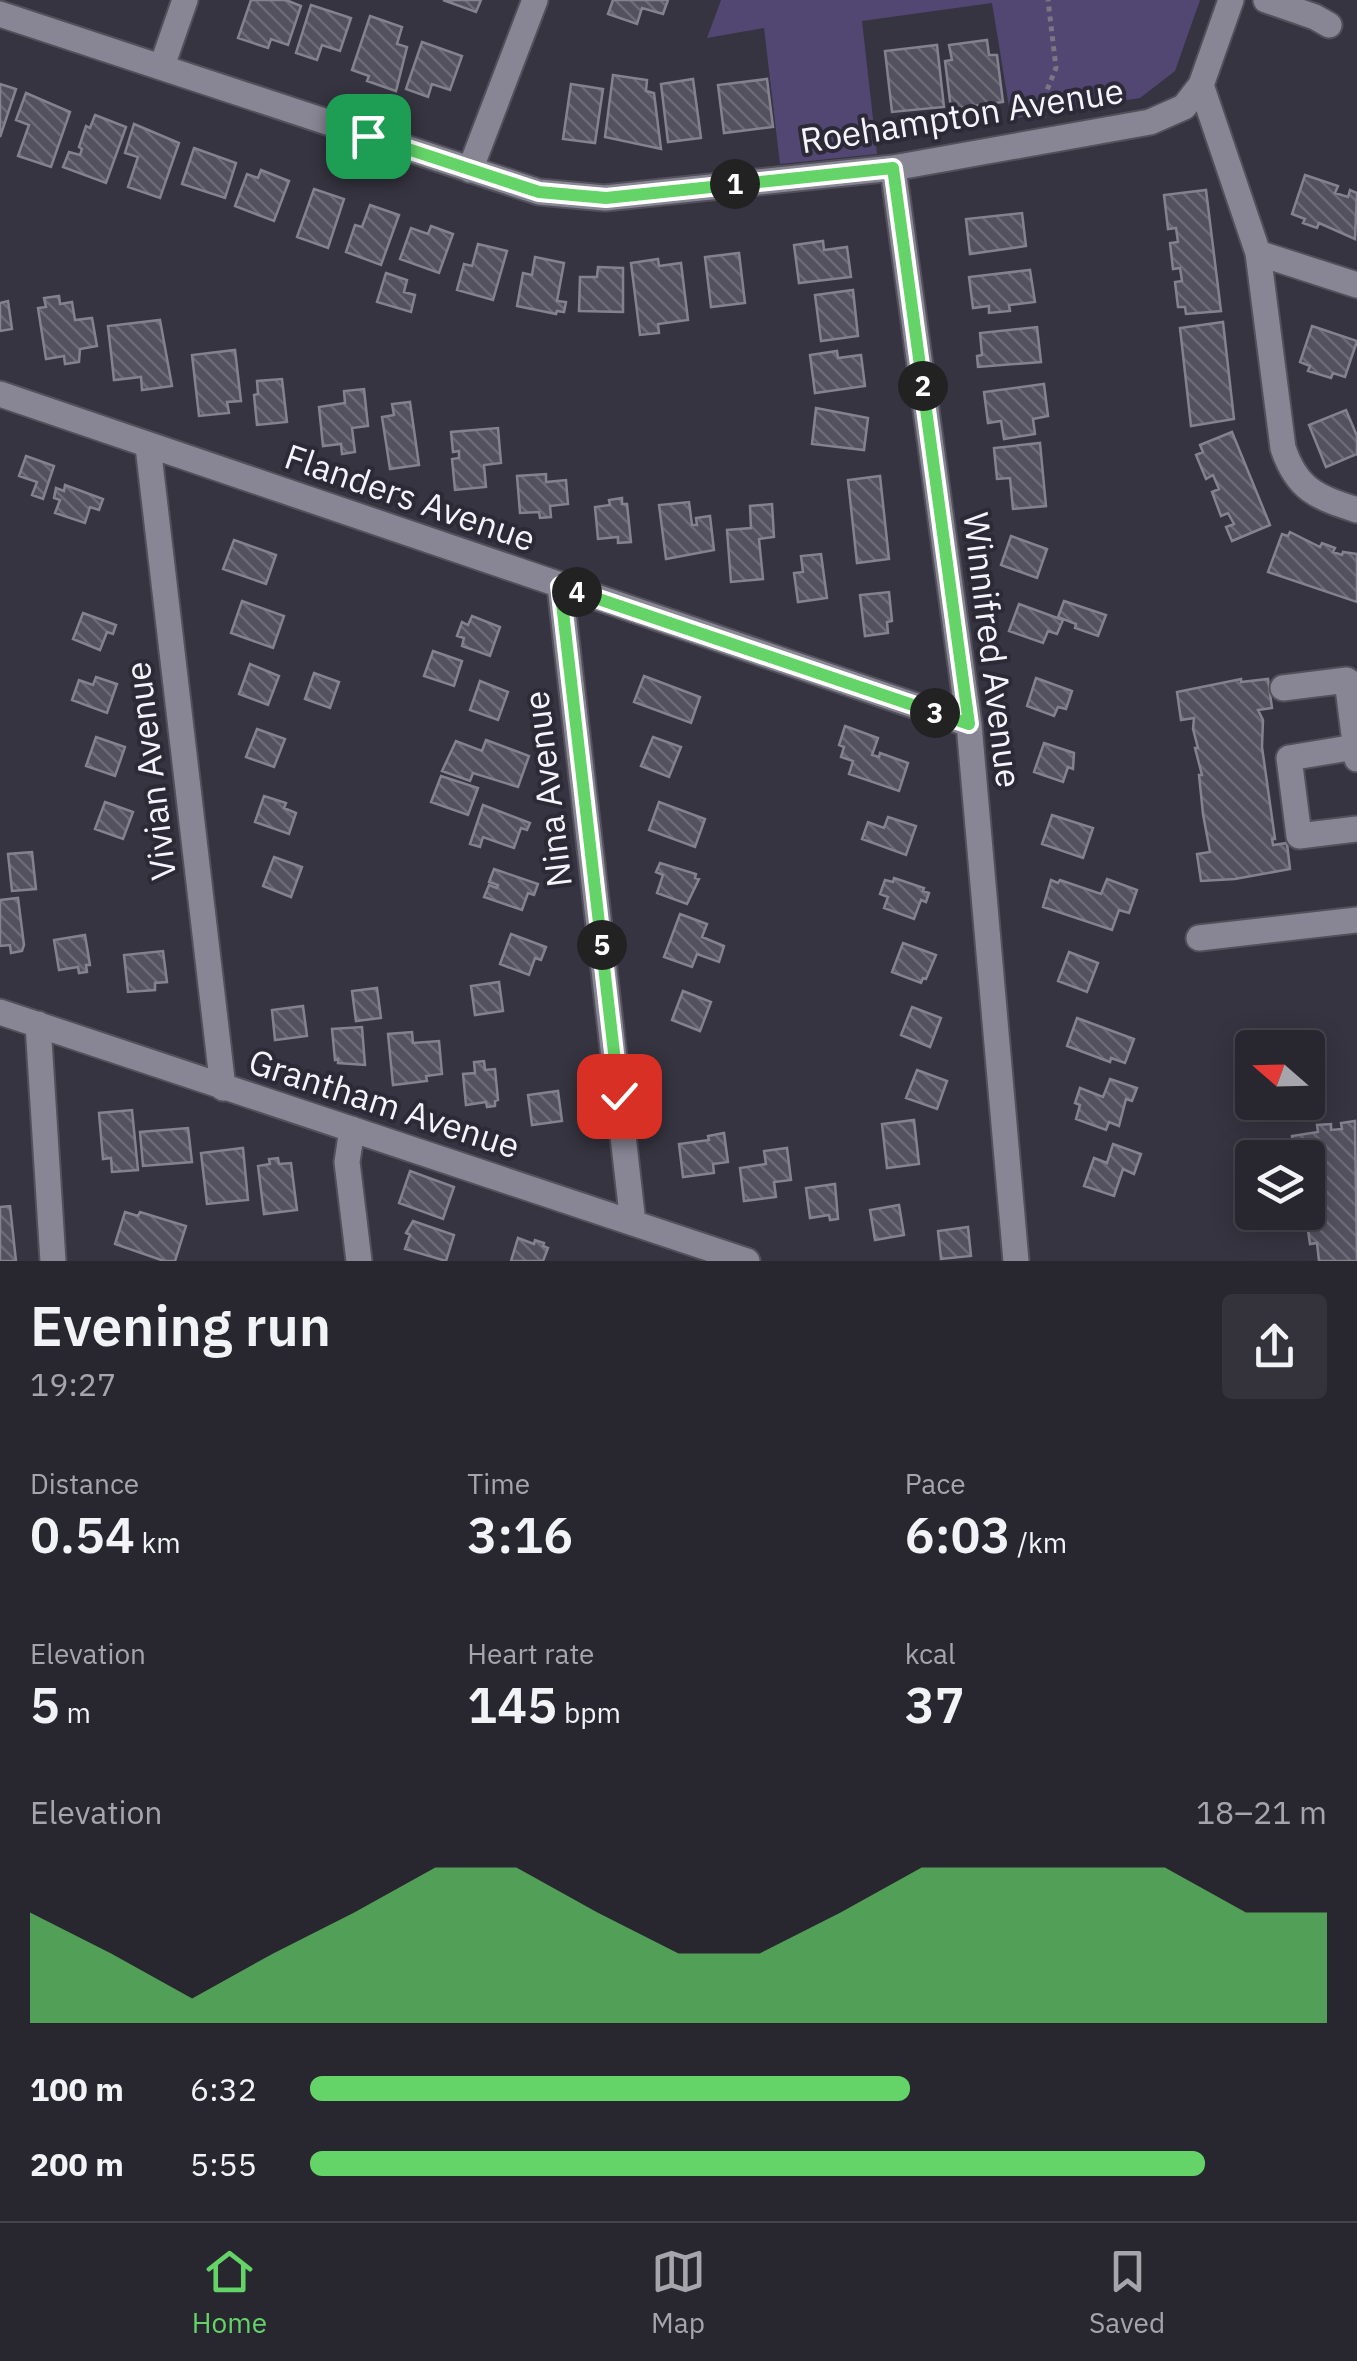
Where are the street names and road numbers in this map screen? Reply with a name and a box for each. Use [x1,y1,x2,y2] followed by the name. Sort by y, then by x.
[797,67,1127,163] street label: Roehampton Avenue
[279,433,542,561] street label: Flanders Avenue
[953,510,1033,790] street label: Winnifred Avenue
[114,659,186,883] street label: Vivian Avenue
[512,688,582,890] street label: Nina Avenue
[243,1038,526,1169] street label: Grantham Avenue

